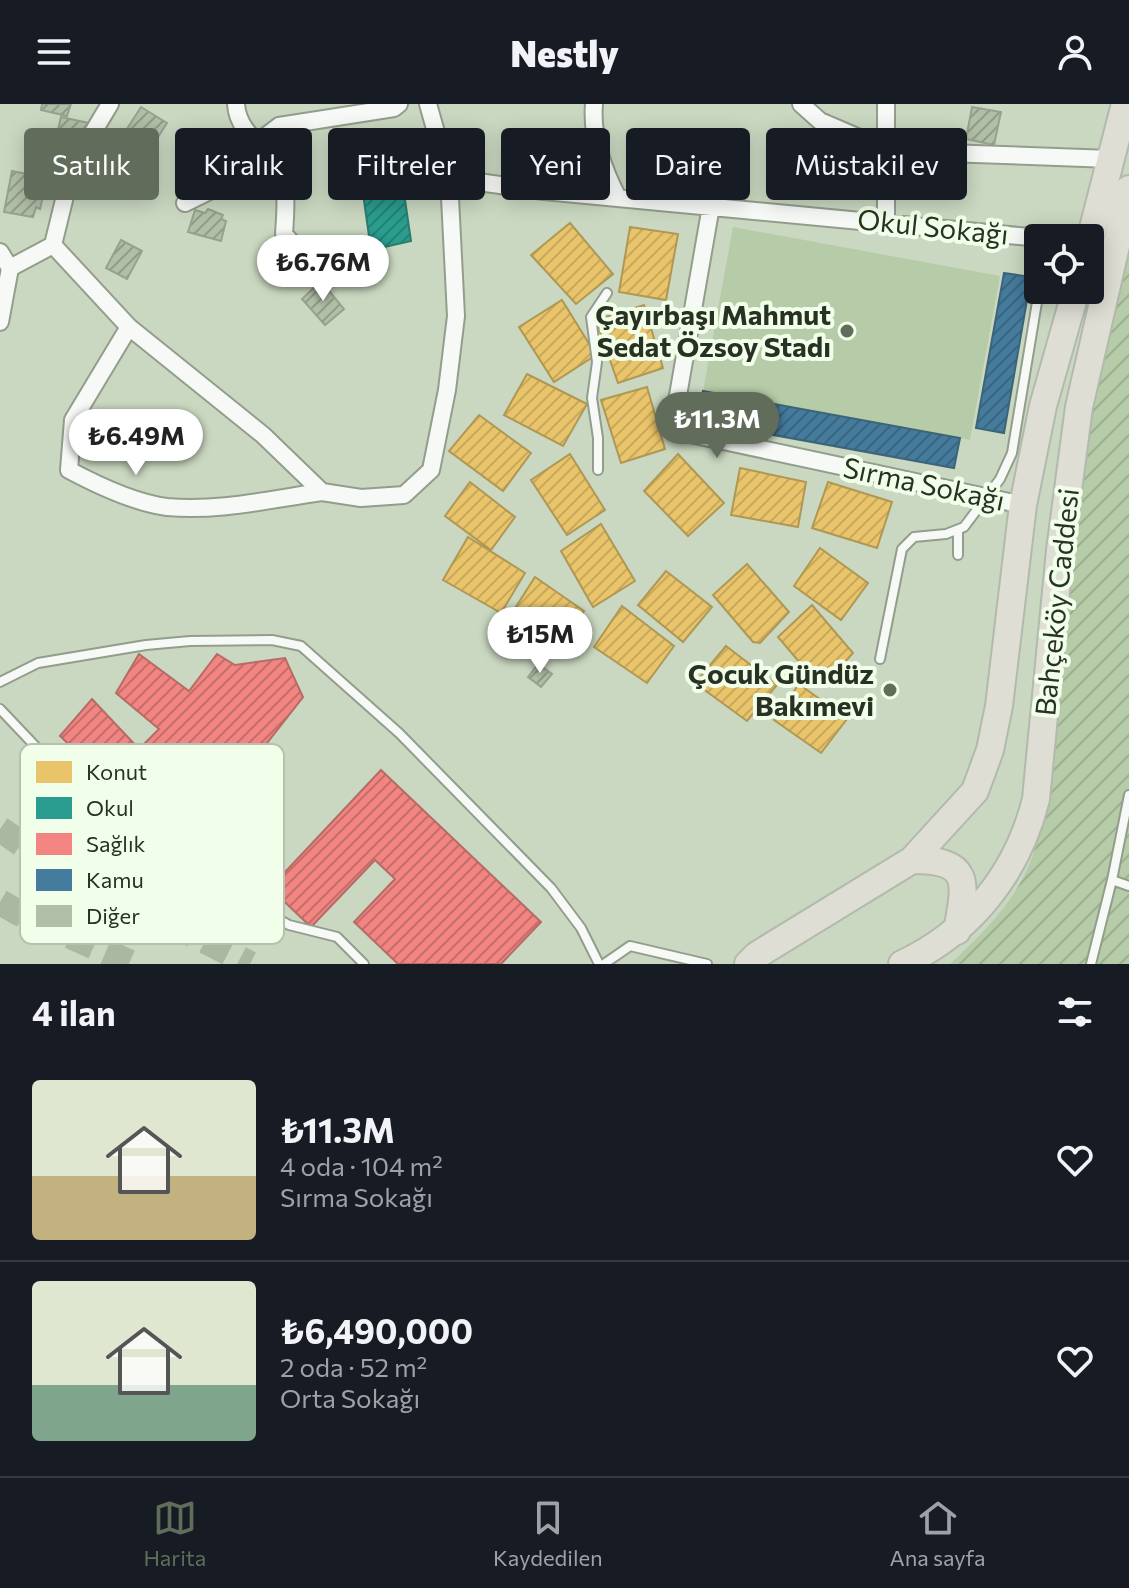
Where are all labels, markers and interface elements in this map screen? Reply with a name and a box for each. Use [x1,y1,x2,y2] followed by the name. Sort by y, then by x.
[32,30,76,74] icon: menu
[510,30,619,74] text: Nestly
[1053,30,1097,74] icon: person
[24,128,159,200] chip: Satılık
[175,128,312,200] chip: Kiralık
[328,128,485,200] chip: Filtreler
[501,128,610,200] chip: Yeni
[626,128,750,200] chip: Daire
[766,128,967,200] chip: Müstakil ev
[856,201,1010,251] street label: Okul Sokağı
[1024,224,1104,304] map controls
[1024,224,1104,304] button: locate
[258,235,388,303] pin: ₺6.76M
[275,245,371,276] text: ₺6.76M
[595,297,831,363] place label: Çayırbaşı Mahmut Sedat Özsoy Stadı
[838,322,856,340] marker: Çayırbaşı Mahmut Sedat Özsoy Stadı
[652,392,782,460] pin: ₺11.3M
[673,402,761,433] text: ₺11.3M
[71,409,201,477] pin: ₺6.49M
[87,419,185,450] text: ₺6.49M
[840,449,1008,517] street label: Sırma Sokağı
[1027,486,1085,717] street label: Bahçeköy Caddesi
[493,607,587,675] pin: ₺15M
[505,617,575,648] text: ₺15M
[688,656,874,722] place label: Çocuk Gündüz Bakımevi
[881,681,899,699] marker: Çocuk Gündüz Bakımevi
[20,744,284,944] legend
[86,758,147,785] text: Konut
[86,794,134,821] text: Okul
[86,830,146,857] text: Sağlık
[86,866,144,893] text: Kamu
[86,902,140,929] text: Diğer
[1053,990,1097,1034] icon: filters
[32,991,116,1033] text: 4 ilan
[280,1108,395,1150] text: ₺11.3M
[96,1112,192,1208] icon: home
[1053,1138,1097,1182] icon: heart
[280,1150,443,1181] text: 4 oda · 104 m²
[280,1181,433,1212] text: Sırma Sokağı
[280,1309,473,1351] text: ₺6,490,000
[96,1313,192,1409] icon: home
[1053,1339,1097,1383] icon: heart
[280,1351,427,1382] text: 2 oda · 52 m²
[280,1382,420,1413] text: Orta Sokağı
[143,1496,206,1571] tab: Harita
[493,1496,603,1571] tab: Kaydedilen
[889,1496,986,1571] tab: Ana sayfa

